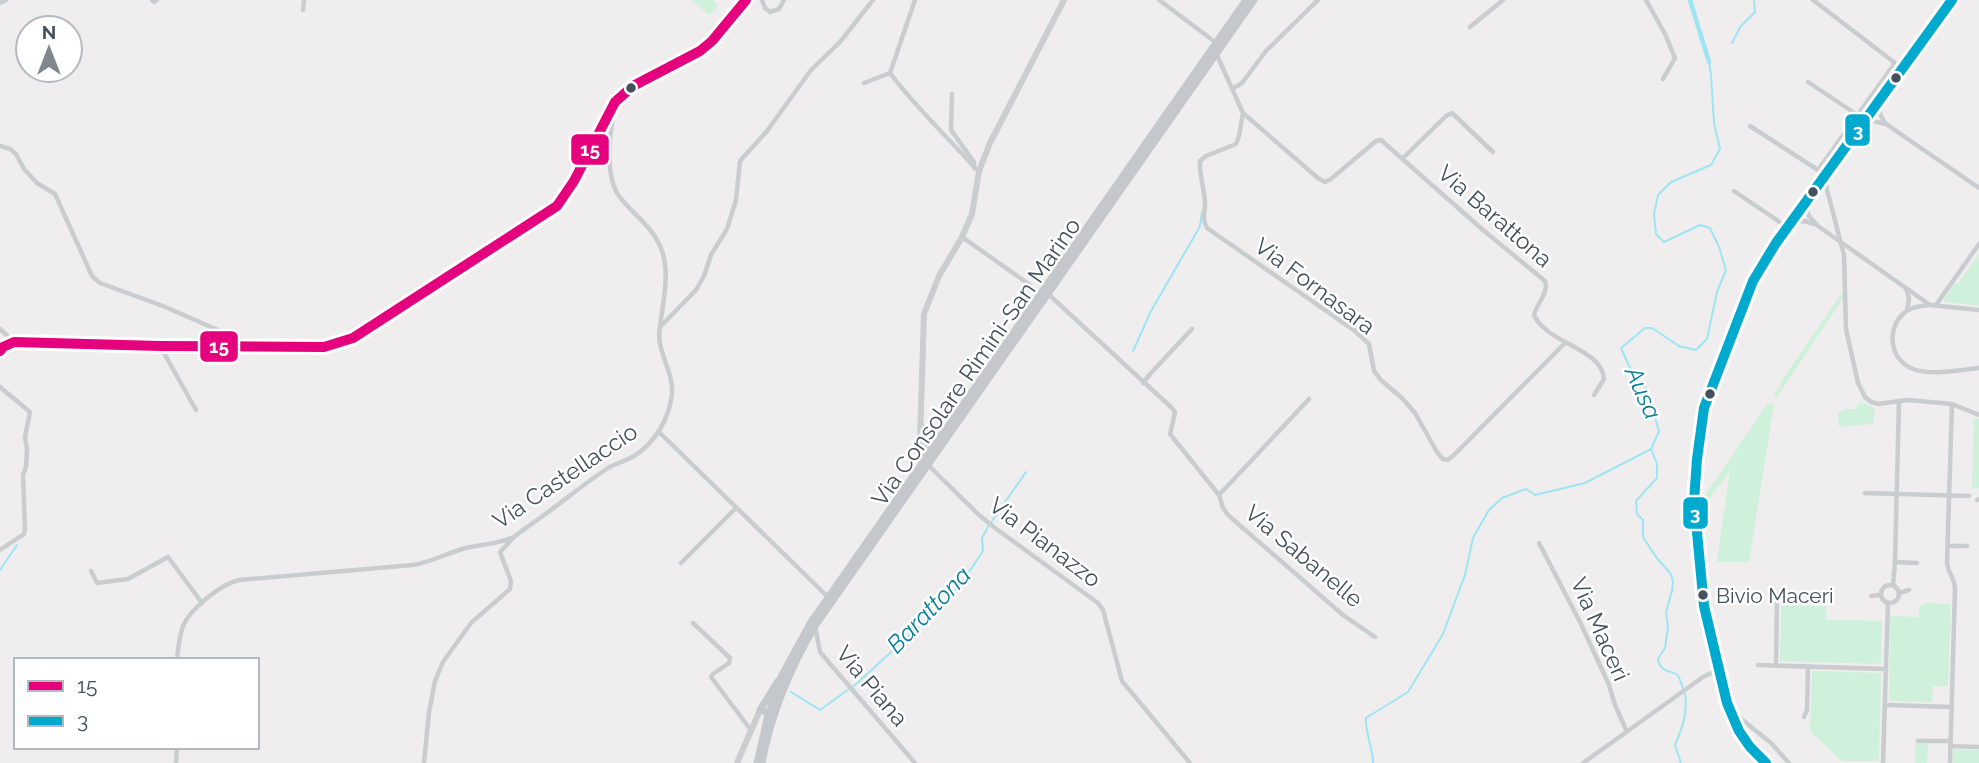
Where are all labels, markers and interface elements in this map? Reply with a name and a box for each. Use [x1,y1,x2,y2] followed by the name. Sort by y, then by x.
[14,14,84,84] north arrow
[42,21,56,43] text: N
[1889,71,1903,85] unlabelled marker
[624,81,638,95] unlabelled marker
[1844,113,1871,147] line badge: 3
[1853,119,1863,141] text: 3
[570,133,610,166] line badge: 15
[580,138,600,160] text: 15
[1433,159,1558,272] street label: Via Barattona
[1806,185,1820,199] unlabelled marker
[866,213,1086,511] street label: Via Consolare Rimini-San Marino
[1250,232,1381,340] street label: Via Fornasara
[199,330,239,363] line badge: 15
[209,335,229,357] text: 15
[1618,360,1668,424] water label: Ausa
[1703,387,1717,401] unlabelled marker
[487,417,642,534] street label: Via Castellaccio
[984,491,1106,592] street label: Via Pianazzo
[1682,496,1709,530] line badge: 3
[1240,499,1369,613] street label: Via Sabanelle
[1690,502,1700,524] text: 3
[880,560,977,659] water label: Barattona
[1566,573,1635,685] street label: Via Maceri
[1716,583,1834,608] place label: Bivio Maceri
[1696,588,1710,602] marker: Bivio Maceri
[831,640,914,731] street label: Via Piana
[14,658,259,749] legend
[77,673,97,698] text: 15
[77,708,88,733] text: 3

